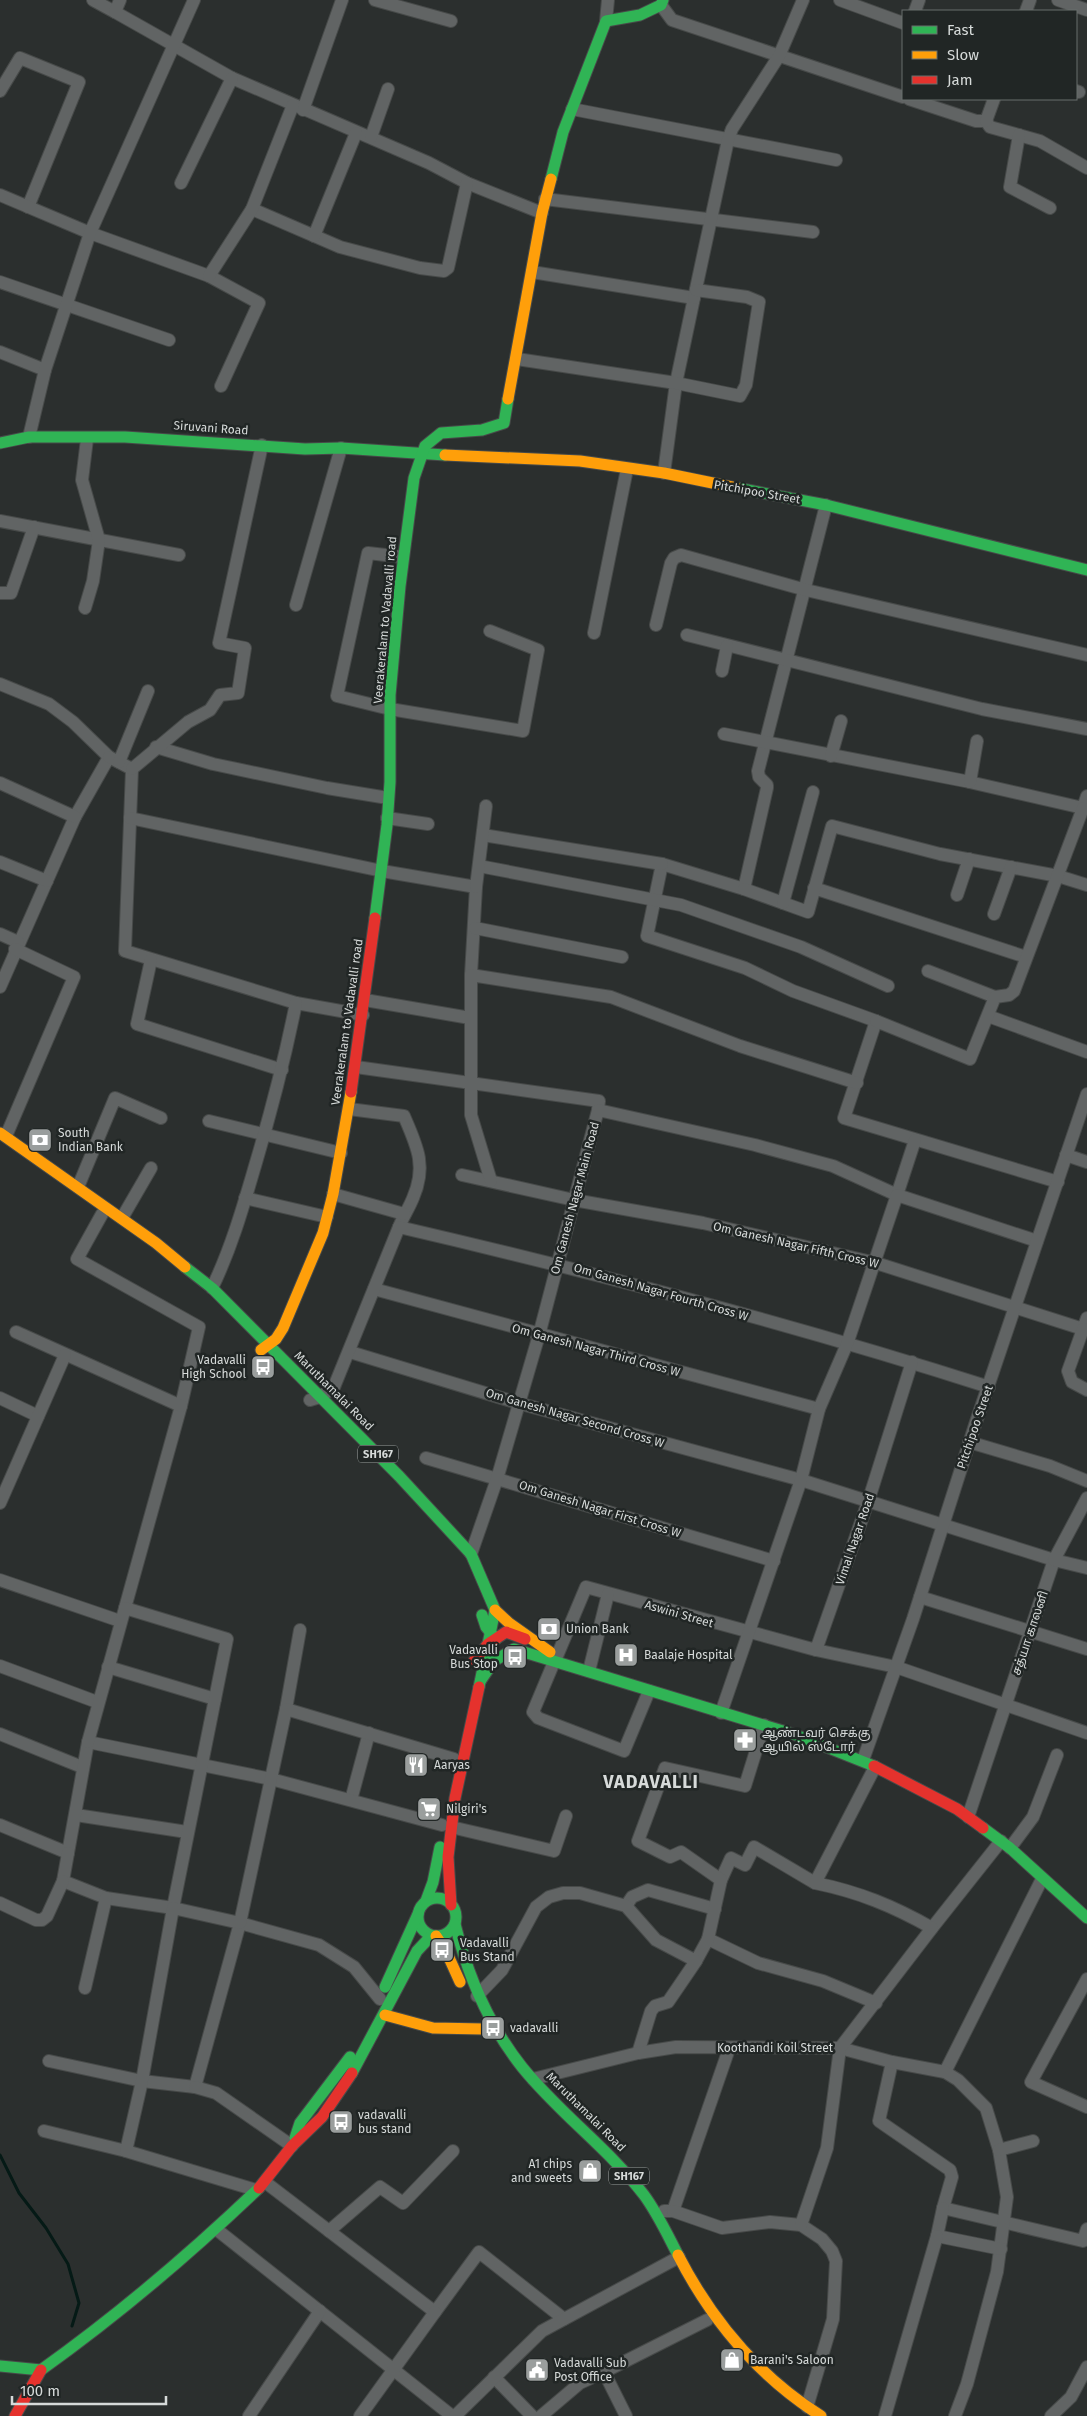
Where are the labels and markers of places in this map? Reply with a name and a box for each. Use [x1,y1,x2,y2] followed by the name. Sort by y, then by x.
[58,1126,124,1154] place label: South Indian Bank
[27,1127,53,1153] bank icon: South Indian Bank
[181,1353,246,1381] place label: Vadavalli High School
[250,1354,276,1380] bus stop icon: Vadavalli High School
[536,1616,562,1642] bank icon: Union Bank
[566,1622,629,1636] place label: Union Bank
[613,1642,639,1668] hospital icon: Baalaje Hospital
[449,1643,498,1671] place label: Vadavalli Bus Stop
[502,1644,528,1670] bus stop icon: Vadavalli Bus Stop
[644,1648,733,1662] place label: Baalaje Hospital
[762,1726,871,1755] place label: ஆண்டவர் செக்கு ஆயில் ஸ்டோர்
[732,1727,758,1753] pharmacy icon: ஆண்டவர் செக்கு ஆயில் ஸ்டோர்
[403,1752,429,1778] restaurant icon: Aaryas
[434,1758,470,1772] place label: Aaryas
[416,1796,442,1822] supermarket icon: Nilgiri's
[446,1802,487,1816] place label: Nilgiri's
[460,1936,515,1964] place label: Vadavalli Bus Stand
[429,1937,455,1963] bus stop icon: Vadavalli Bus Stand
[480,2015,506,2041] bus stop icon: vadavalli
[510,2021,558,2035] place label: vadavalli
[358,2108,411,2136] place label: vadavalli bus stand
[328,2109,354,2135] bus stop icon: vadavalli bus stand
[511,2157,572,2185] place label: A1 chips and sweets
[577,2158,603,2184] shop icon: A1 chips and sweets
[719,2347,745,2373] shop icon: Barani's Saloon
[750,2353,834,2367] place label: Barani's Saloon
[554,2356,627,2384] place label: Vadavalli Sub Post Office
[524,2357,550,2383] public building icon: Vadavalli Sub Post Office

